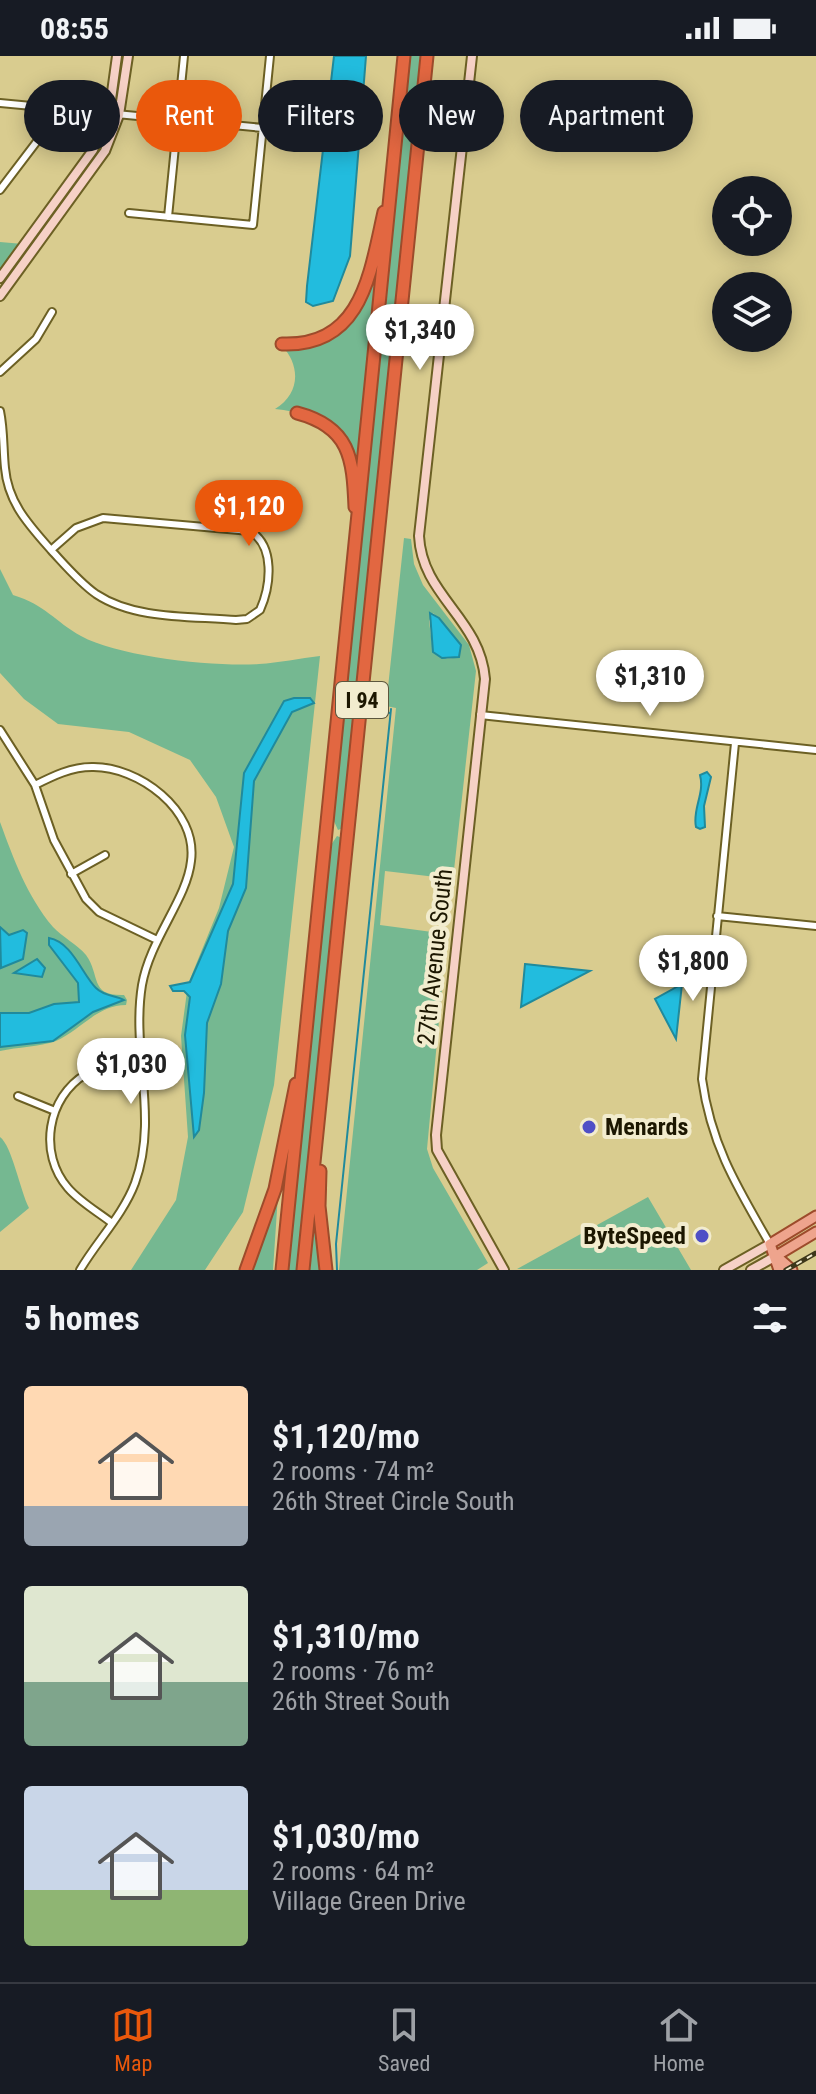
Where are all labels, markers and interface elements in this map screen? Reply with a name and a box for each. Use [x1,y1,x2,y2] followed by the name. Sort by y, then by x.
[40,11,109,46] text: 08:55
[24,80,120,152] chip: Buy
[136,80,242,152] chip: Rent
[258,80,383,152] chip: Filters
[399,80,504,152] chip: New
[520,80,693,152] chip: Apartment
[712,176,792,352] map controls
[712,176,792,256] button: locate
[712,272,792,352] button: layers
[355,304,485,372] pin: $1,340
[384,315,456,345] text: $1,340
[184,480,314,548] pin: $1,120
[213,491,285,521] text: $1,120
[585,650,715,718] pin: $1,310
[614,661,686,691] text: $1,310
[336,682,388,718] road number: I 94
[412,867,458,1047] street label: 27th Avenue South
[628,935,758,1003] pin: $1,800
[657,946,729,976] text: $1,800
[66,1038,196,1106] pin: $1,030
[95,1049,167,1079] text: $1,030
[605,1113,688,1141] place label: Menards
[580,1118,598,1136] marker: Menards
[583,1222,686,1250] place label: ByteSpeed
[693,1227,711,1245] marker: ByteSpeed
[748,1296,792,1340] icon: filters
[24,1298,140,1338] text: 5 homes
[272,1416,420,1456] text: $1,120/mo
[88,1418,184,1514] icon: home
[272,1456,434,1486] text: 2 rooms · 74 m²
[272,1486,515,1516] text: 26th Street Circle South
[272,1616,420,1656] text: $1,310/mo
[88,1618,184,1714] icon: home
[272,1656,434,1686] text: 2 rooms · 76 m²
[272,1686,450,1716] text: 26th Street South
[272,1816,420,1856] text: $1,030/mo
[88,1818,184,1914] icon: home
[272,1856,434,1886] text: 2 rooms · 64 m²
[272,1886,466,1916] text: Village Green Drive
[111,2003,155,2076] tab: Map
[378,2003,430,2076] tab: Saved
[653,2003,705,2076] tab: Home

